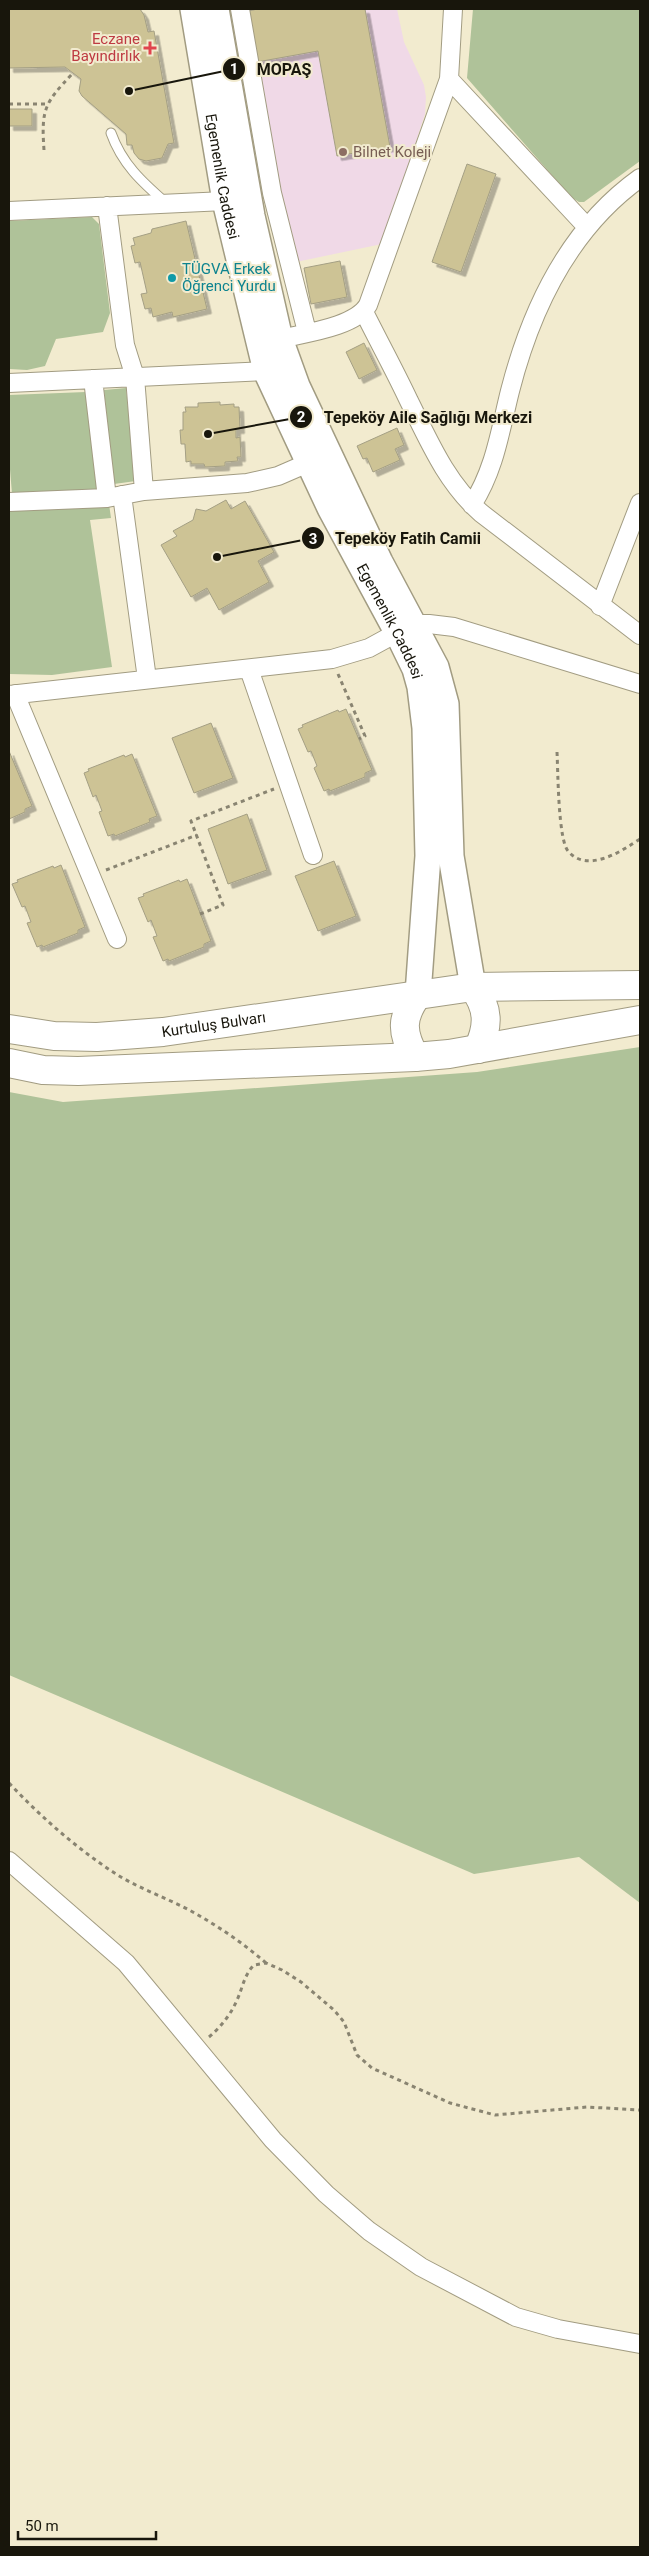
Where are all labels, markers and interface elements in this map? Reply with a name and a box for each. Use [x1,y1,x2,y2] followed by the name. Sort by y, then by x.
[71,30,140,65] place label: Eczane Bayındırlık
[144,42,156,54] marker: Eczane Bayındırlık
[221,53,321,84] callout: MOPAŞ
[230,60,238,78] text: 1
[257,60,311,79] text: MOPAŞ
[202,113,243,241] street label: Egemenlik Caddesi
[353,143,431,161] place label: Bilnet Koleji
[337,146,349,158] marker: Bilnet Koleji
[182,260,276,295] place label: TÜGVA Erkek Öğrenci Yurdu
[166,272,178,284] marker: TÜGVA Erkek Öğrenci Yurdu
[289,401,542,432] callout: Tepeköy Aile Sağlığı Merkezi
[297,408,306,426] text: 2
[324,408,532,427] text: Tepeköy Aile Sağlığı Merkezi
[300,523,491,554] callout: Tepeköy Fatih Camii
[335,529,481,548] text: Tepeköy Fatih Camii
[309,530,317,548] text: 3
[353,561,426,681] street label: Egemenlik Caddesi
[160,1008,267,1041] street label: Kurtuluş Bulvarı
[18,2508,155,2540] scale bar
[25,2517,59,2535] text: 50 m

